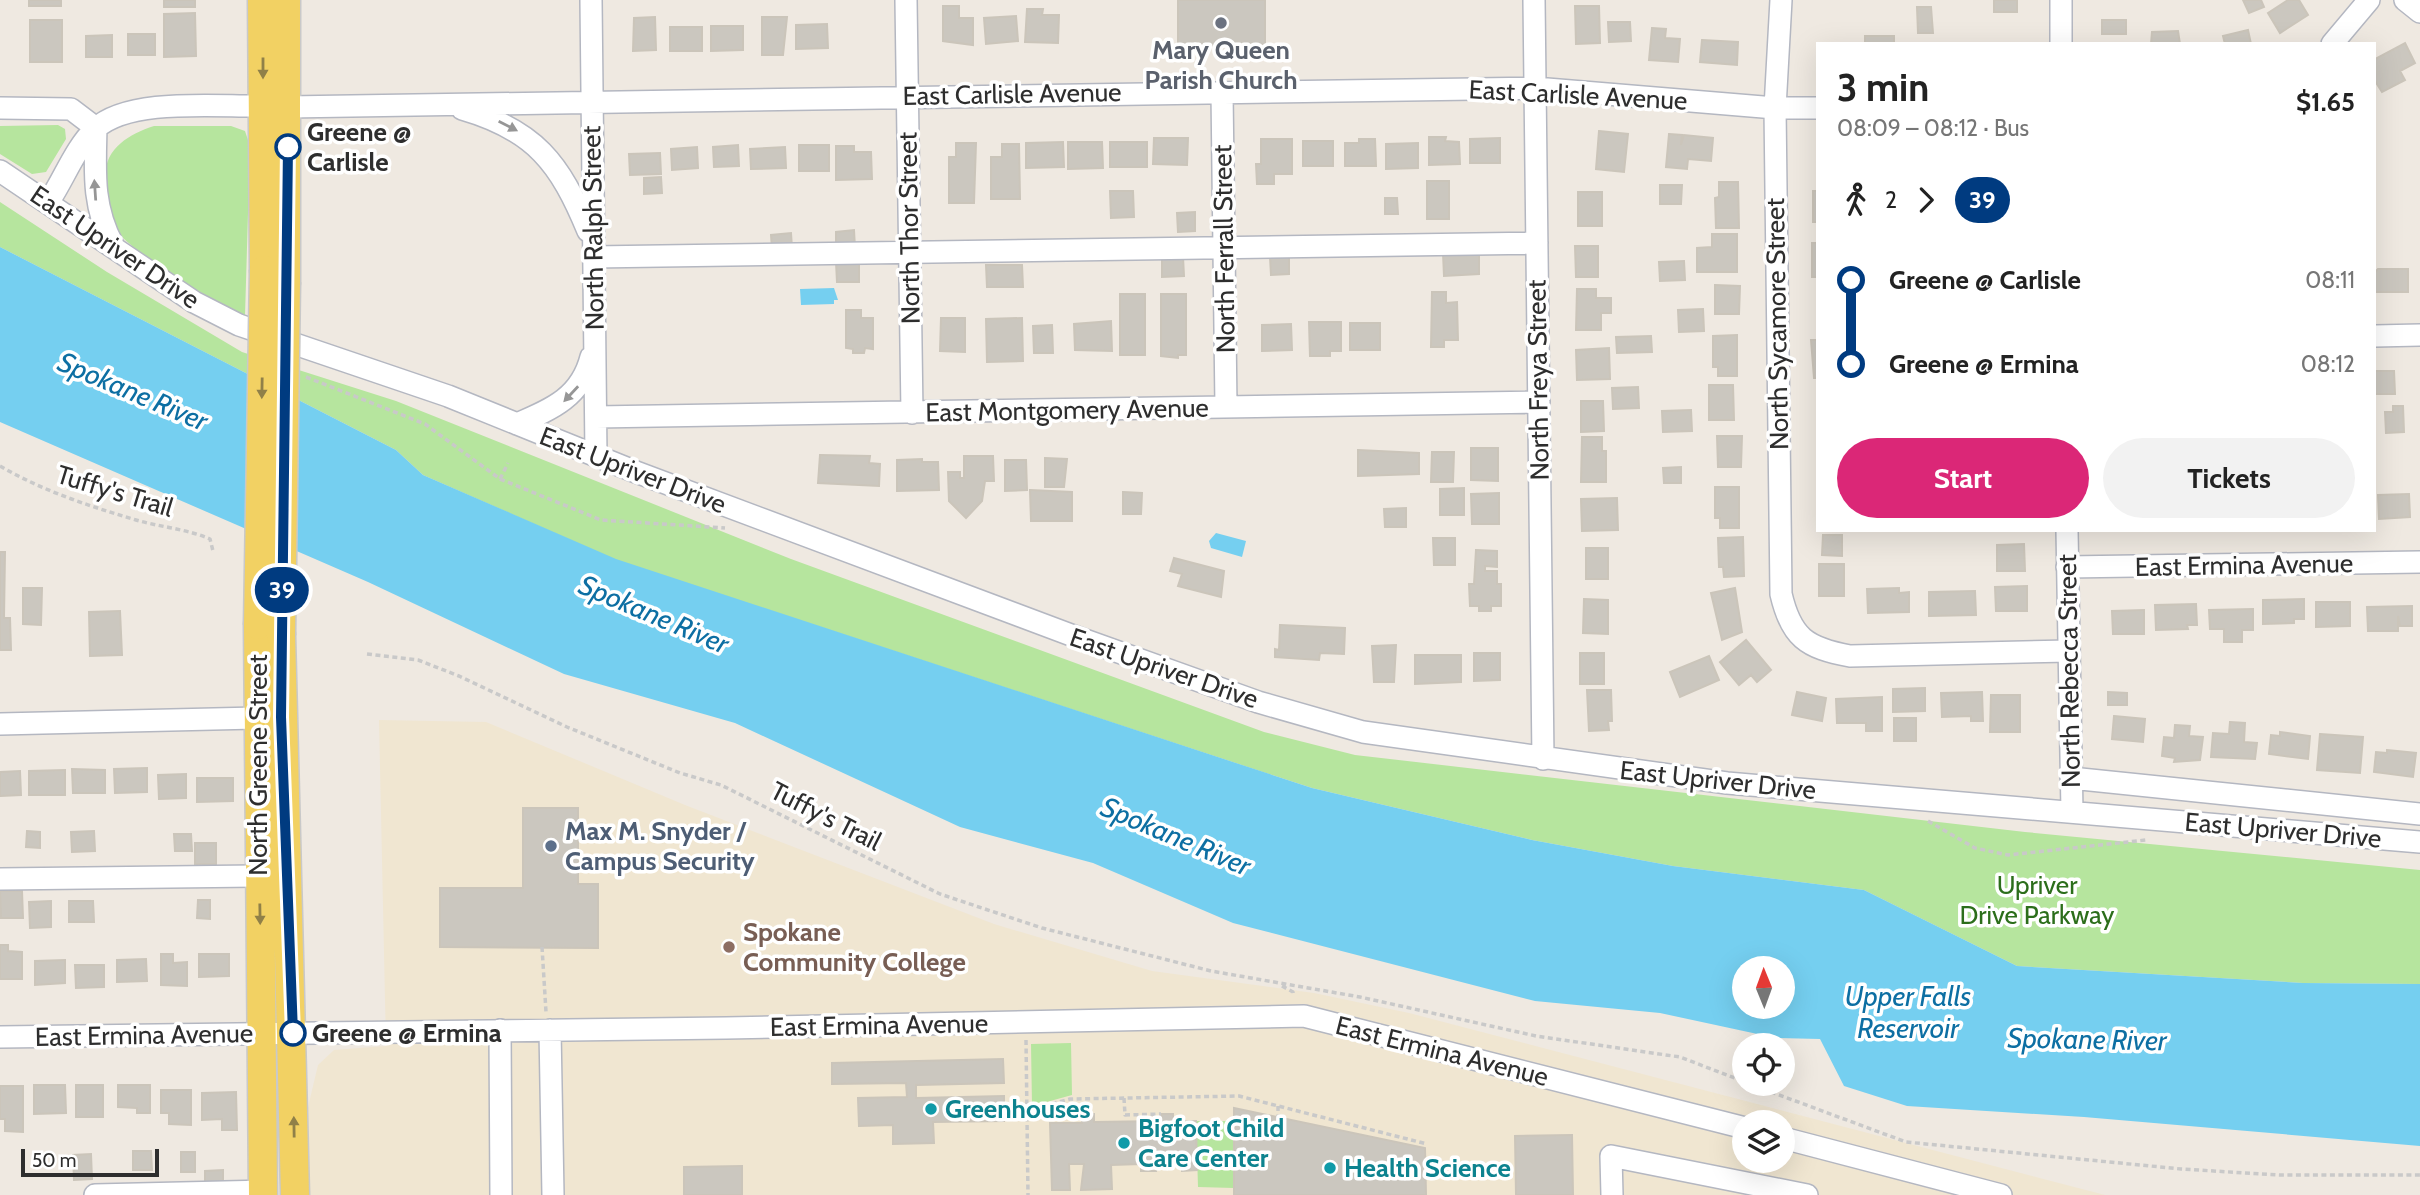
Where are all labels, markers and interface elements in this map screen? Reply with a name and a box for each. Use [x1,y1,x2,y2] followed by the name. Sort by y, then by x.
[1213,15,1229,31] marker: Mary Queen Parish Church
[1144,34,1298,96] place label: Mary Queen Parish Church
[257,57,269,79] one-way arrow
[1837,64,1929,111] text: 3 min
[1468,73,1688,117] street label: East Carlisle Avenue
[902,76,1122,112] street label: East Carlisle Avenue
[2296,86,2355,118] text: $1.65
[1837,114,2029,142] text: 08:09 – 08:12 · Bus
[307,116,412,178] place label: Greene @ Carlisle
[498,120,518,132] one-way arrow
[575,125,611,331] street label: North Ralph Street
[891,131,927,324] street label: North Thor Street
[275,134,301,160] marker: Greene @ Carlisle
[1206,144,1242,354] street label: North Ferrall Street
[24,179,206,315] street label: East Upriver Drive
[89,179,100,201] one-way arrow
[1837,181,1875,219] icon: walk
[1907,181,1945,219] icon: forward
[1969,185,1996,214] text: 39
[1885,186,1897,214] text: 2
[1759,197,1795,450] street label: North Sycamore Street
[1889,264,2081,296] text: Greene @ Carlisle
[2305,266,2355,294] text: 08:11
[1520,279,1556,481] street label: North Freya Street
[53,344,214,438] water label: Spokane River
[1889,348,2079,380] text: Greene @ Ermina
[2301,350,2355,378] text: 08:12
[256,377,268,399] one-way arrow
[563,385,579,402] one-way arrow
[925,392,1209,428] street label: East Montgomery Avenue
[535,420,731,520] street label: East Upriver Drive
[1837,438,2089,518] button: Start
[2103,438,2355,518] button: Tickets
[53,458,177,524] street label: Tuffy's Trail
[2135,547,2353,583] street label: East Ermina Avenue
[2051,554,2087,788] street label: North Rebecca Street
[250,567,314,613] line badge: 39
[574,567,735,661] water label: Spokane River
[269,575,295,604] text: 39
[1066,621,1262,715] street label: East Upriver Drive
[242,654,274,876] street label: North Greene Street
[1618,754,1818,806] street label: East Upriver Drive
[765,774,887,858] street label: Tuffy's Trail
[1096,789,1257,883] water label: Spokane River
[2183,805,2383,855] street label: East Upriver Drive
[565,815,755,877] place label: Max M. Snyder / Campus Security
[543,838,559,854] marker: Max M. Snyder / Campus Security
[1960,869,2114,931] park label: Upriver Drive Parkway
[254,903,266,925] one-way arrow
[743,916,966,978] place label: Spokane Community College
[721,939,737,955] marker: Spokane Community College
[1732,956,1796,1018] north arrow
[1732,956,1795,1173] map controls
[1845,979,1971,1045] water label: Upper Falls Reservoir
[770,1007,988,1043] street label: East Ermina Avenue
[1332,1009,1552,1093] street label: East Ermina Avenue
[35,1017,253,1053] street label: East Ermina Avenue
[312,1017,502,1049] place label: Greene @ Ermina
[280,1020,306,1046] marker: Greene @ Ermina
[2007,1021,2168,1057] water label: Spokane River
[1732,1033,1795,1096] button: locate
[945,1093,1090,1125] place label: Greenhouses
[923,1101,939,1117] marker: Greenhouses
[1732,1110,1795,1173] button: layers
[1138,1112,1284,1174] place label: Bigfoot Child Care Center
[288,1116,300,1138] one-way arrow
[1116,1135,1132,1151] marker: Bigfoot Child Care Center
[21,1146,159,1178] scale bar
[32,1149,76,1172] text: 50 m
[1344,1152,1511,1184] place label: Health Science
[1322,1160,1338,1176] marker: Health Science

